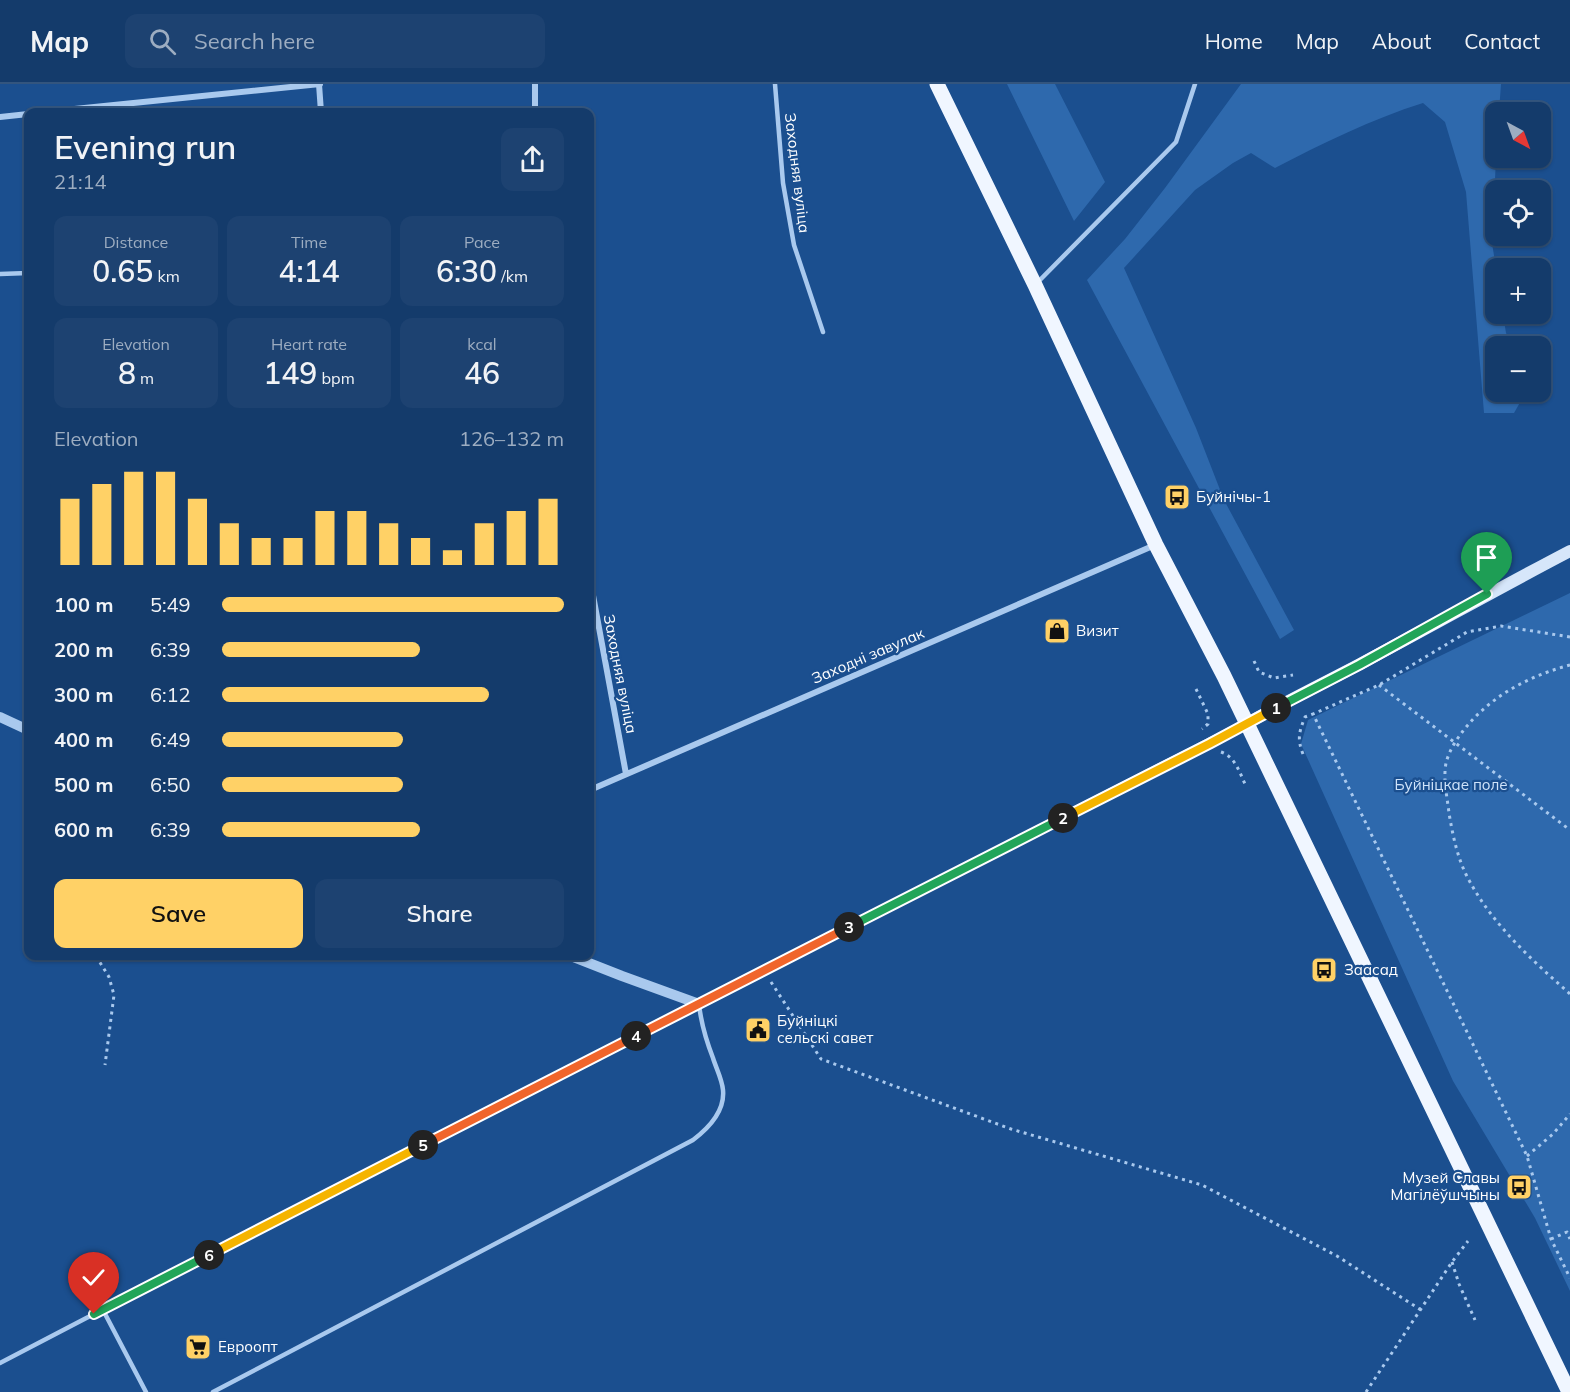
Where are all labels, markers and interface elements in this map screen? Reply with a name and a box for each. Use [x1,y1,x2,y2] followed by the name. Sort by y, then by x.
[125,14,545,68] search box
[30,24,89,59] text: Map
[146,25,179,58] icon: search
[194,27,315,55] text: Search here
[1205,28,1263,54] text: Home
[1296,28,1339,54] text: Map
[1372,28,1431,54] text: About
[1464,28,1540,54] text: Contact
[1485,102,1551,168] north arrow
[1485,102,1551,402] map controls
[781,112,814,234] street label: Заходняя вуліца
[54,126,236,167] text: Evening run
[501,128,564,191] button: share
[54,169,107,194] text: 21:14
[1485,180,1551,246] button: locate
[104,232,168,252] text: Distance
[291,232,327,252] text: Time
[464,232,500,252] text: Pace
[92,252,153,290] text: 0.65
[278,252,340,290] text: 4:14
[436,252,497,290] text: 6:30
[1485,258,1551,324] button: +
[153,266,180,286] text: km
[497,266,528,286] text: /km
[102,334,170,354] text: Elevation
[271,334,347,354] text: Heart rate
[467,334,497,354] text: kcal
[1485,336,1551,402] button: −
[118,354,136,392] text: 8
[263,354,317,392] text: 149
[464,354,500,392] text: 46
[136,368,154,388] text: m
[317,368,355,388] text: bpm
[54,426,139,451] text: Elevation
[459,426,564,451] text: 126–132 m
[1162,482,1192,512] bus stop icon: Буйнічы-1
[1196,487,1271,506] place label: Буйнічы-1
[1461,532,1512,594] pin
[1470,541,1503,574] icon: arrive
[54,592,113,617] text: 100 m
[150,592,191,617] text: 5:49
[600,613,641,735] street label: Заходняя вуліца
[1042,616,1072,646] shop icon: Визит
[1076,621,1119,640] place label: Визит
[809,623,928,688] street label: Заходні завулак
[54,637,113,662] text: 200 m
[150,637,191,662] text: 6:39
[54,682,113,707] text: 300 m
[150,682,191,707] text: 6:12
[1261,693,1291,723] pin: 1
[1271,698,1281,718] text: 1
[54,727,113,752] text: 400 m
[150,727,191,752] text: 6:49
[54,772,113,797] text: 500 m
[150,772,191,797] text: 6:50
[1394,775,1508,794] park label: Буйніцкае поле
[1048,803,1078,833] pin: 2
[1058,808,1068,828] text: 2
[54,817,113,842] text: 600 m
[150,817,191,842] text: 6:39
[54,879,303,948] button: Save
[315,879,564,948] button: Share
[834,912,864,942] pin: 3
[844,917,854,937] text: 3
[1309,955,1339,985] bus stop icon: Заасад
[1344,960,1398,979] place label: Заасад
[777,1011,874,1047] place label: Буйніцкі сельскі савет
[743,1015,773,1045] public building icon: Буйніцкі сельскі савет
[621,1021,651,1051] pin: 4
[631,1026,641,1046] text: 4
[408,1130,438,1160] pin: 5
[418,1135,428,1155] text: 5
[1390,1168,1500,1204] place label: Музей Славы Магілёўшчыны
[1504,1172,1534,1202] bus stop icon: Музей Славы Магілёўшчыны
[194,1240,224,1270] pin: 6
[204,1245,214,1265] text: 6
[68,1252,119,1314] pin
[77,1261,110,1294] icon: check
[183,1332,213,1362] supermarket icon: Евроопт
[218,1337,278,1356] place label: Евроопт

